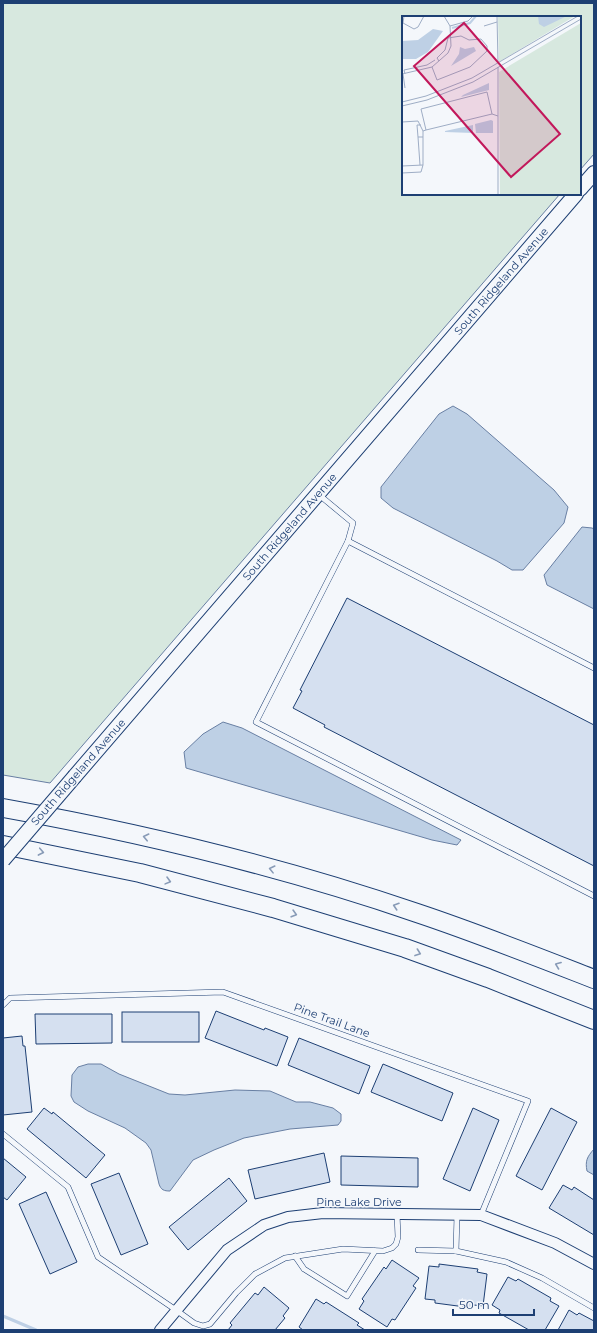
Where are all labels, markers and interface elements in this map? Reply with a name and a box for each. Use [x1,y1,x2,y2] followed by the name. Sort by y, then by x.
[402,16,581,195] inset map
[451,224,551,338] street label: South Ridgeland Avenue
[240,470,340,583] street label: South Ridgeland Avenue
[28,715,128,828] street label: South Ridgeland Avenue
[142,834,149,842] one-way arrow
[38,848,44,856] one-way arrow
[268,865,275,873] one-way arrow
[165,876,171,884] one-way arrow
[393,902,400,911] one-way arrow
[290,909,297,918] one-way arrow
[414,948,421,957] one-way arrow
[554,962,561,970] one-way arrow
[292,1000,372,1040] street label: Pine Trail Lane
[316,1195,402,1209] street label: Pine Lake Drive
[453,1291,534,1317] scale bar
[459,1297,490,1312] text: 50 m

